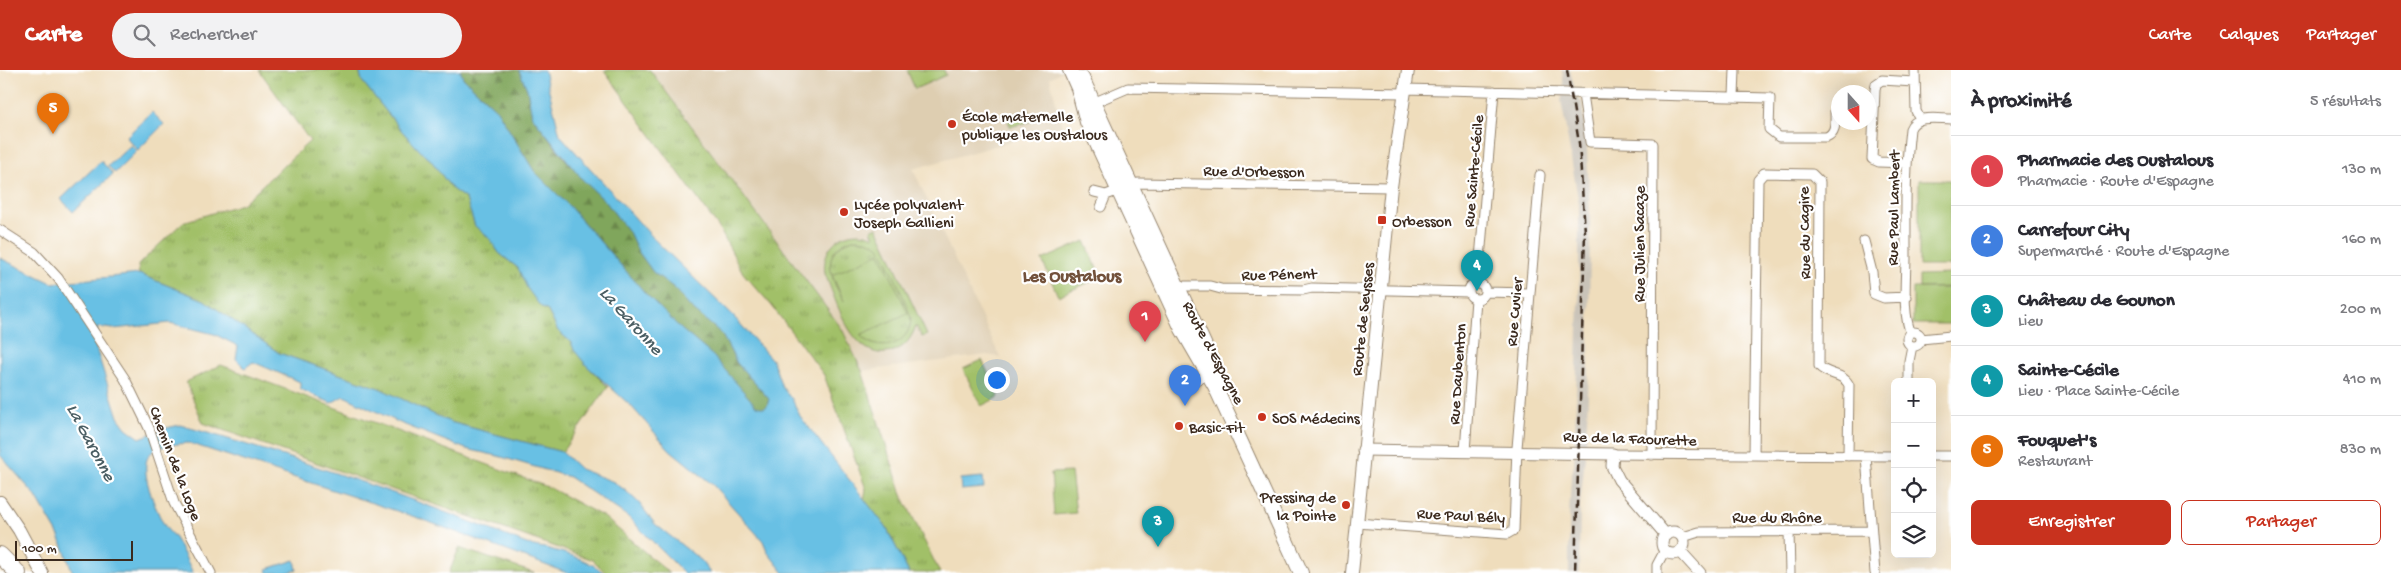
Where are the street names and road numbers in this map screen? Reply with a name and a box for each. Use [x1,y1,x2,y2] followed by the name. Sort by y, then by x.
[1461,114,1490,228] street label: Rue Sainte-Cécile
[1885,149,1906,266] street label: Rue Paul Lambert
[1203,163,1305,184] street label: Rue d'Orbesson
[1632,185,1651,302] street label: Rue Julien Sacaze
[1796,186,1817,279] street label: Rue du Cagire
[1349,261,1380,377] street label: Route de Seysses
[1241,266,1318,287] street label: Rue Pénent
[1504,276,1529,347] street label: Rue Cuvier
[1177,299,1247,409] street label: Route d'Espagne
[1446,323,1473,426] street label: Rue Daubenton
[143,404,205,525] street label: Chemin de la Loge
[1563,429,1698,452] street label: Rue de la Faourette
[1416,506,1506,529] street label: Rue Paul Bély
[1732,510,1823,529] street label: Rue du Rhône

